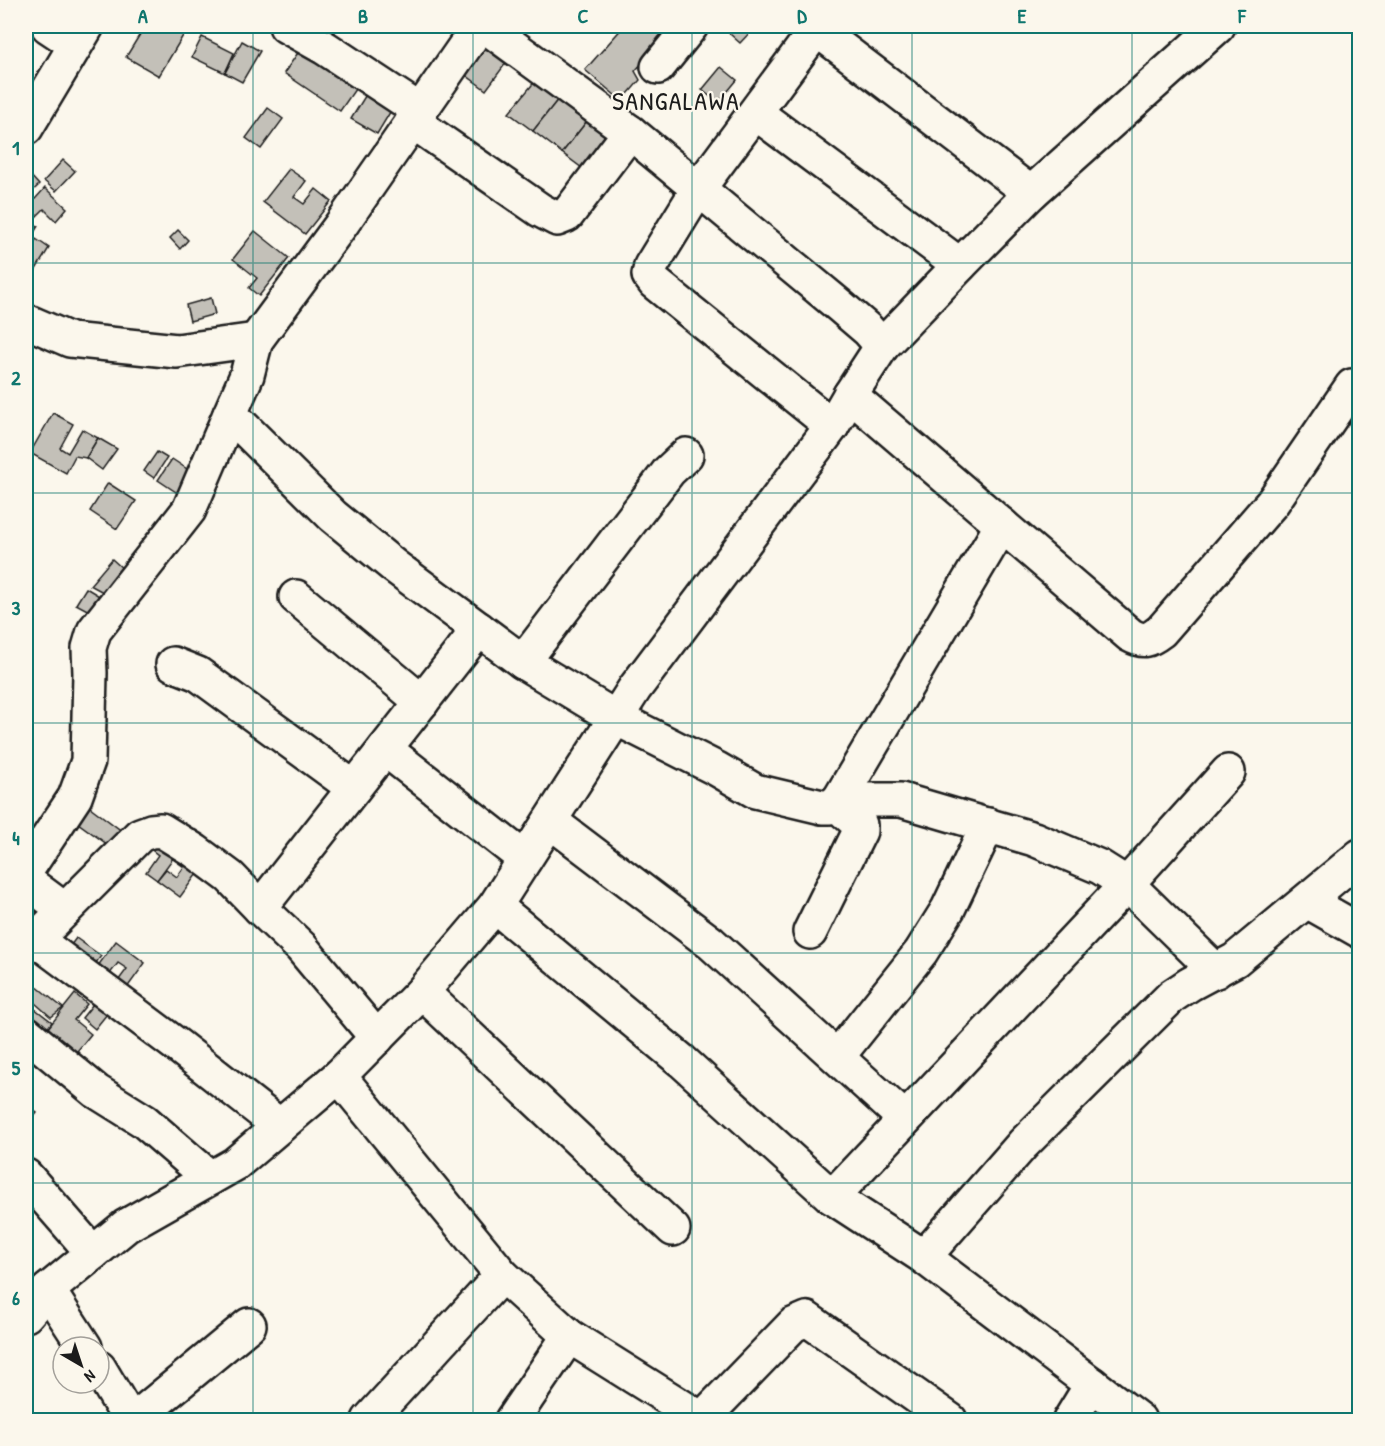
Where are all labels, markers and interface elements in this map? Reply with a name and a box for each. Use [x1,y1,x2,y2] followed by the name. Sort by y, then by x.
[138,2,148,29] text: A
[358,2,368,29] text: B
[578,2,589,29] text: C
[797,2,807,29] text: D
[1018,2,1027,29] text: E
[1237,2,1247,29] text: F
[612,83,740,118] district label: SANGALAWA
[12,134,20,161] text: 1
[11,364,21,391] text: 2
[12,594,21,621] text: 3
[12,824,20,851] text: 4
[12,1054,21,1081] text: 5
[12,1284,20,1311] text: 6
[51,1335,111,1395] north arrow
[80,1365,101,1388] text: N

